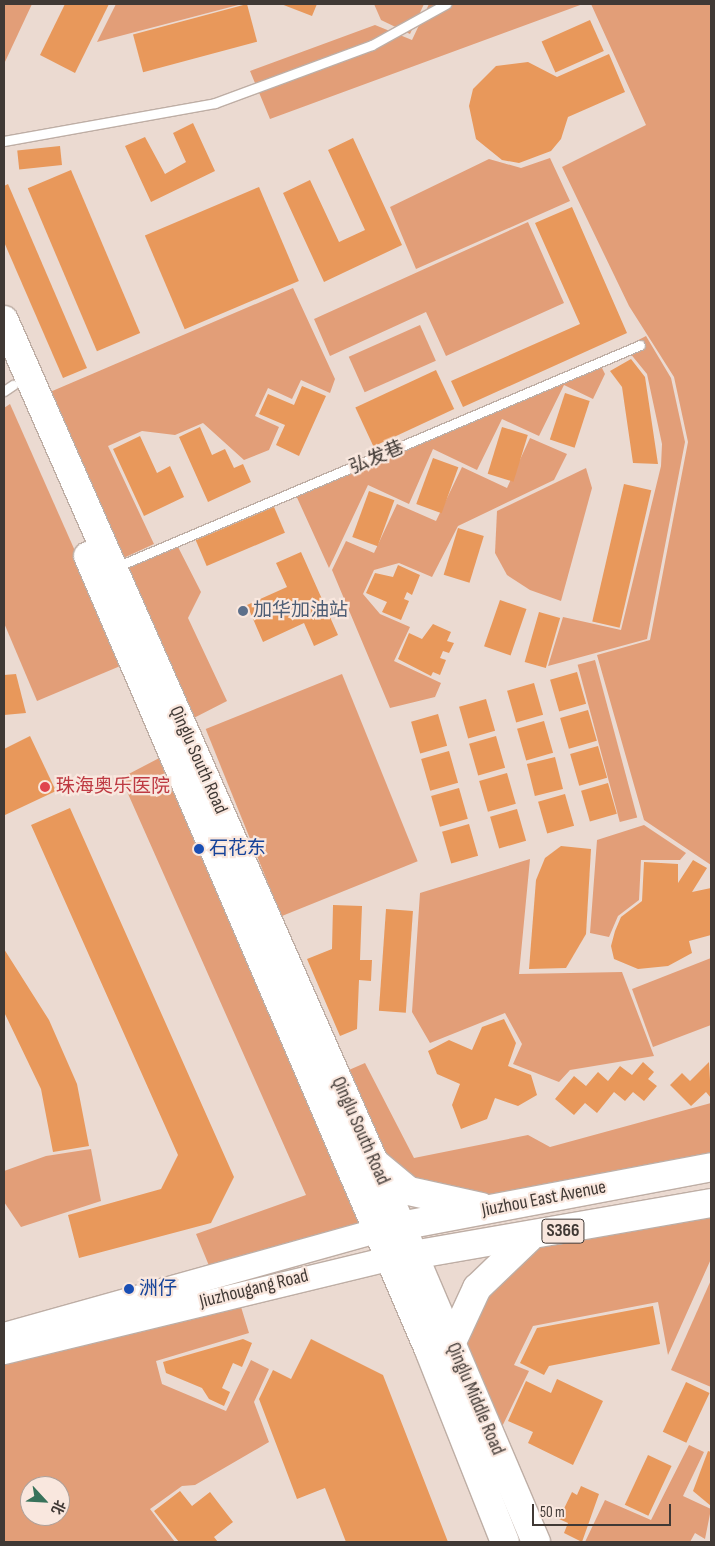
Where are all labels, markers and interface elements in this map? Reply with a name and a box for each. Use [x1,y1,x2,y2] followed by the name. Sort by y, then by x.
[346,436,408,480] street label: 弘发巷
[253,600,348,622] place label: 加华加油站
[237,605,249,617] marker: 加华加油站
[164,703,232,817] street label: Qinglu South Road
[56,776,170,798] place label: 珠海奥乐医院
[38,780,52,794] marker: 珠海奥乐医院
[209,838,266,860] place label: 石花东
[193,843,205,855] marker: 石花东
[326,1074,394,1188] street label: Qinglu South Road
[480,1176,608,1222] street label: Jiuzhou East Avenue
[540,1216,586,1246] road number: S366
[197,1264,311,1314] street label: Jiuzhougang Road
[139,1278,177,1300] place label: 洲仔
[123,1283,135,1295] marker: 洲仔
[441,1339,509,1459] street label: Qinglu Middle Road
[20,1476,70,1526] north arrow
[535,1494,674,1526] scale bar
[47,1497,69,1517] text: 北
[540,1503,565,1522] text: 50 m

